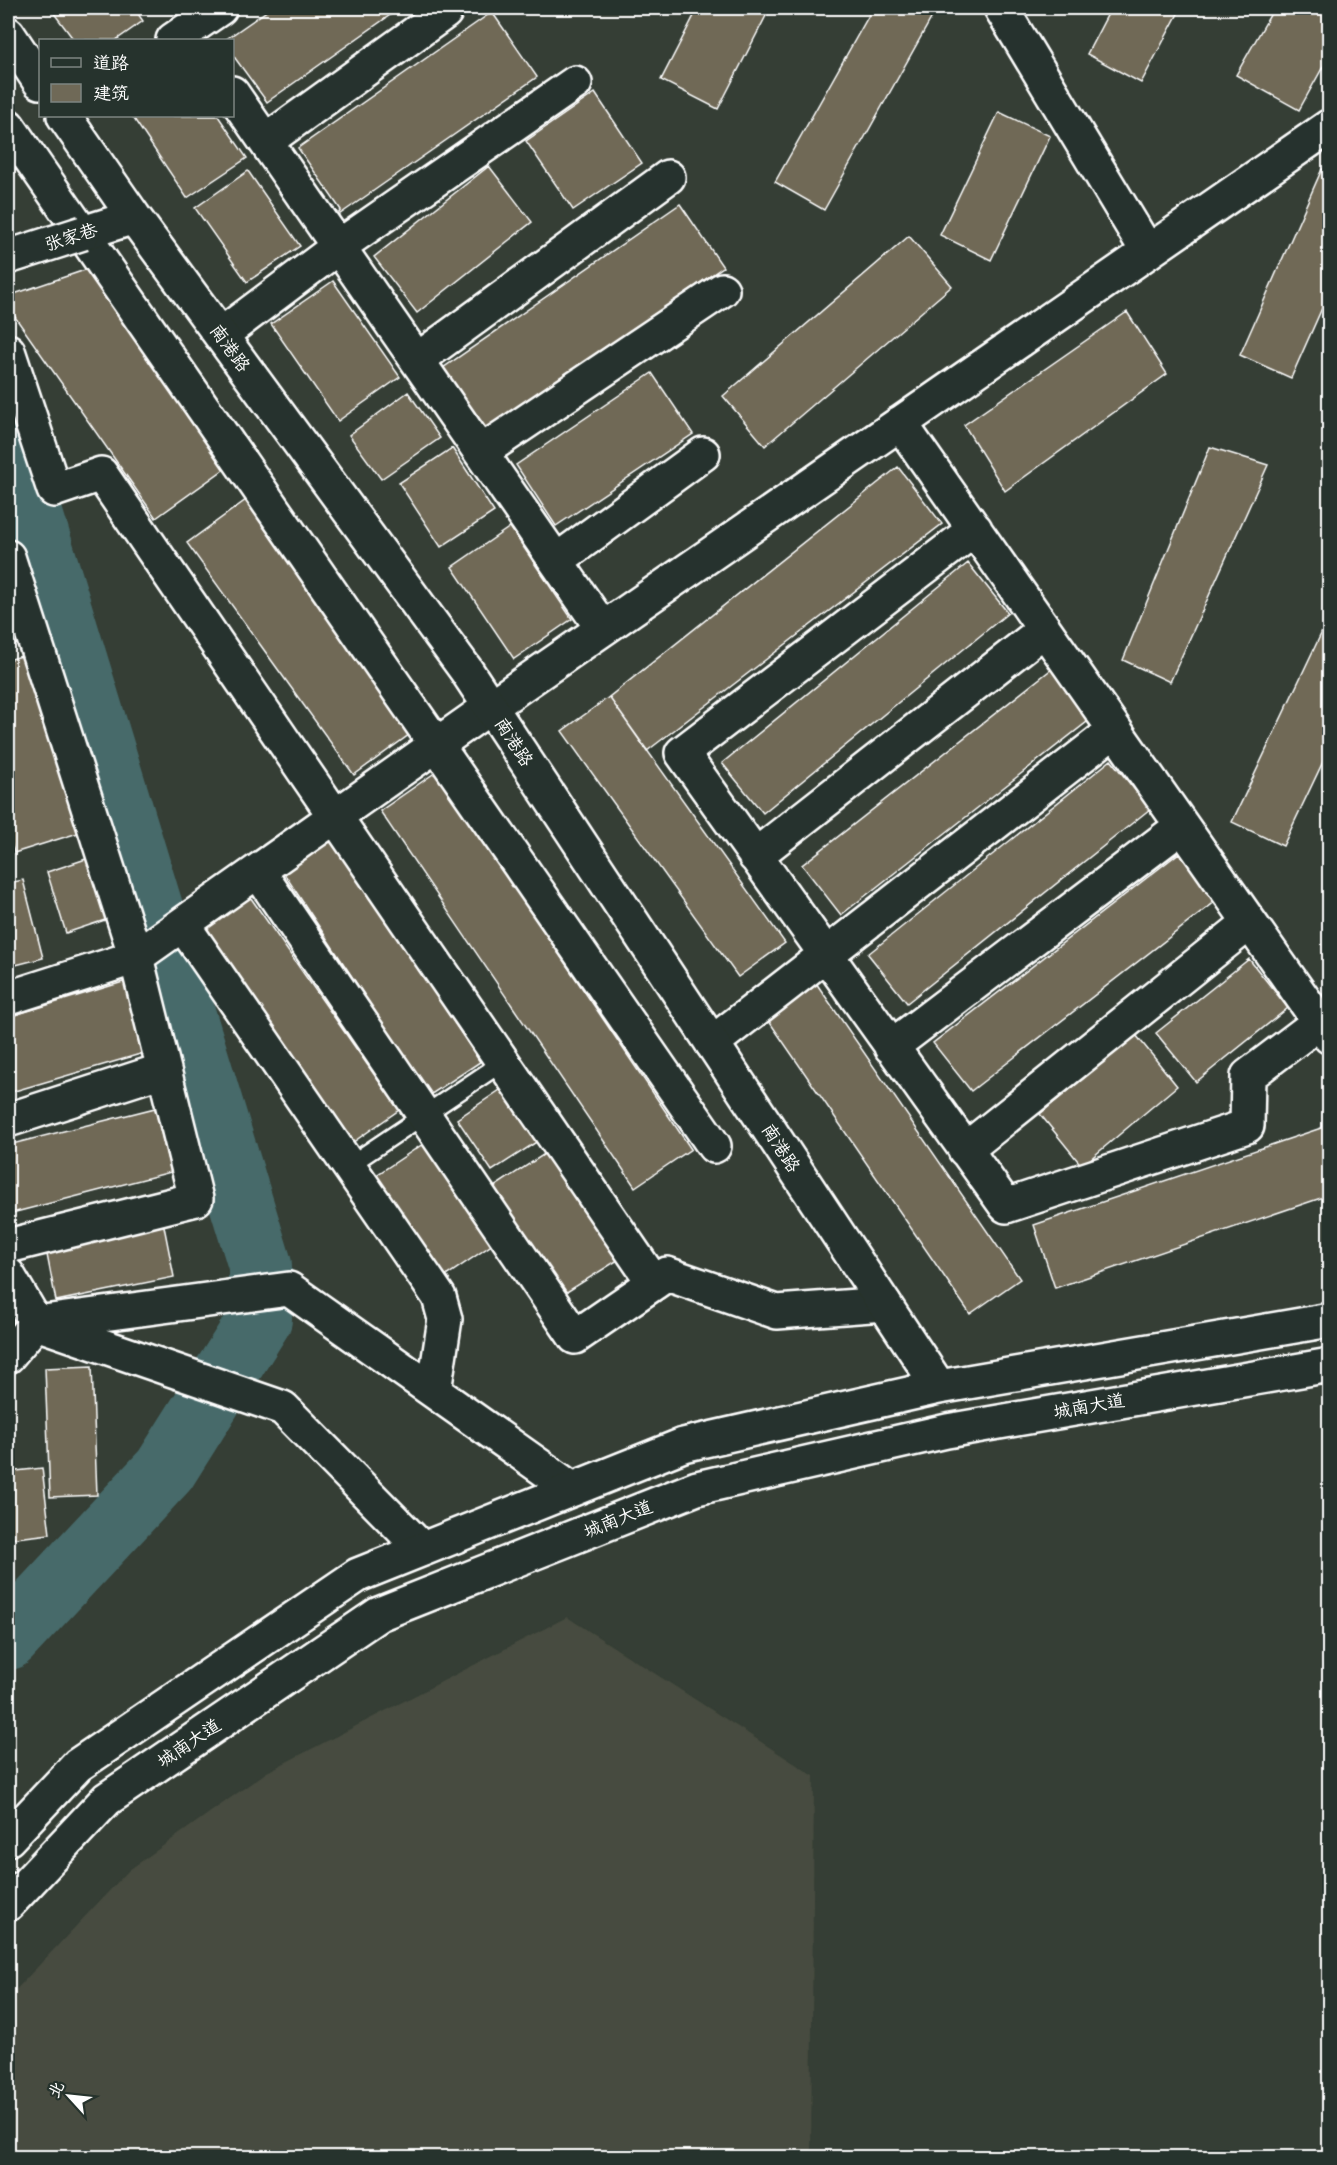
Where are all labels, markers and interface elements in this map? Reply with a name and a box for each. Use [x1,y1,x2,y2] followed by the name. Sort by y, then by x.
[39,39,234,117] legend
[93,51,129,75] text: 道路
[93,81,129,105] text: 建筑
[42,217,100,257] street label: 张家巷
[204,319,256,377] street label: 南港路
[489,713,539,771] street label: 南港路
[756,1119,806,1177] street label: 南港路
[1051,1388,1127,1424] street label: 城南大道
[580,1494,656,1544] street label: 城南大道
[152,1713,226,1773] street label: 城南大道
[39,2066,99,2126] north arrow
[43,2078,69,2101] text: 北

